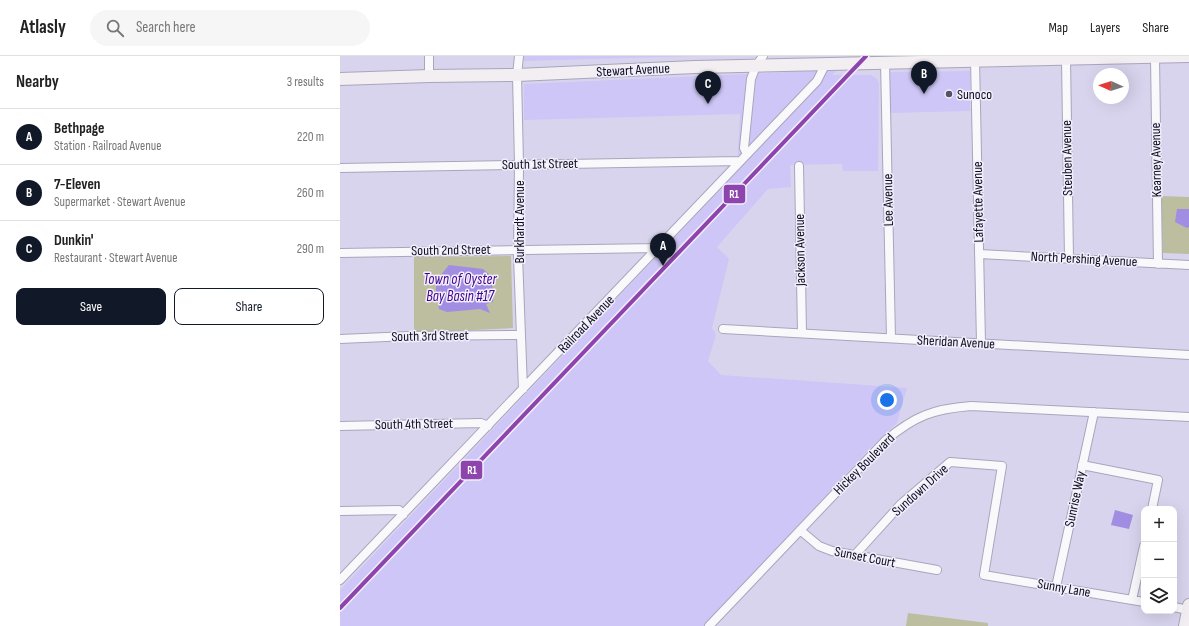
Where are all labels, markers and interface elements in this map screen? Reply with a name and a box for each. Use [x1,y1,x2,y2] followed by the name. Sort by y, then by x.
[90,10,370,46] search box
[20,16,66,39] text: Atlasly
[104,17,126,39] icon: search
[136,18,196,37] text: Search here
[1048,19,1068,36] text: Map
[1090,19,1120,36] text: Layers
[1142,19,1169,36] text: Share
[596,60,670,80] street label: Stewart Avenue
[911,61,937,94] pin: B
[1093,68,1129,104] north arrow
[695,71,721,104] pin: C
[16,72,59,92] text: Nearby
[287,74,324,90] text: 3 results
[957,86,992,103] place label: Sunoco
[944,89,954,99] marker: Sunoco
[54,119,104,138] text: Bethpage
[1058,120,1076,196] street label: Steuben Avenue
[1147,123,1165,197] street label: Kearney Avenue
[26,129,32,145] text: A
[297,129,324,145] text: 220 m
[54,138,161,154] text: Station · Railroad Avenue
[502,155,578,173] street label: South 1st Street
[969,161,987,243] street label: Lafayette Avenue
[879,173,897,227] street label: Lee Avenue
[54,175,101,194] text: 7-Eleven
[511,180,528,264] street label: Burkhardt Avenue
[723,184,746,204] line badge: R1
[26,185,32,201] text: B
[297,185,324,201] text: 260 m
[729,188,740,201] text: R1
[54,194,186,210] text: Supermarket · Stewart Avenue
[791,214,809,287] street label: Jackson Avenue
[54,231,93,250] text: Dunkin'
[650,233,676,266] pin: A
[26,241,32,257] text: C
[297,241,324,257] text: 290 m
[411,241,491,259] street label: South 2nd Street
[1030,248,1138,270] street label: North Pershing Avenue
[54,250,177,266] text: Restaurant · Stewart Avenue
[423,270,497,306] water label: Town of Oyster Bay Basin #17
[16,288,166,325] button: Save
[174,288,324,325] button: Share
[554,291,618,357] street label: Railroad Avenue
[391,327,469,345] street label: South 3rd Street
[917,331,995,353] street label: Sheridan Avenue
[877,390,897,410] your location
[375,415,453,433] street label: South 4th Street
[830,430,898,498] street label: Hickey Boulevard
[460,460,483,480] line badge: R1
[888,460,952,520] street label: Sundown Drive
[467,464,478,477] text: R1
[1061,469,1089,529] street label: Sunrise Way
[1141,506,1177,614] map controls
[1141,506,1177,542] button: +
[1141,542,1177,578] button: −
[833,543,897,571] street label: Sunset Court
[1036,575,1092,601] street label: Sunny Lane
[1141,578,1177,614] button: layers

